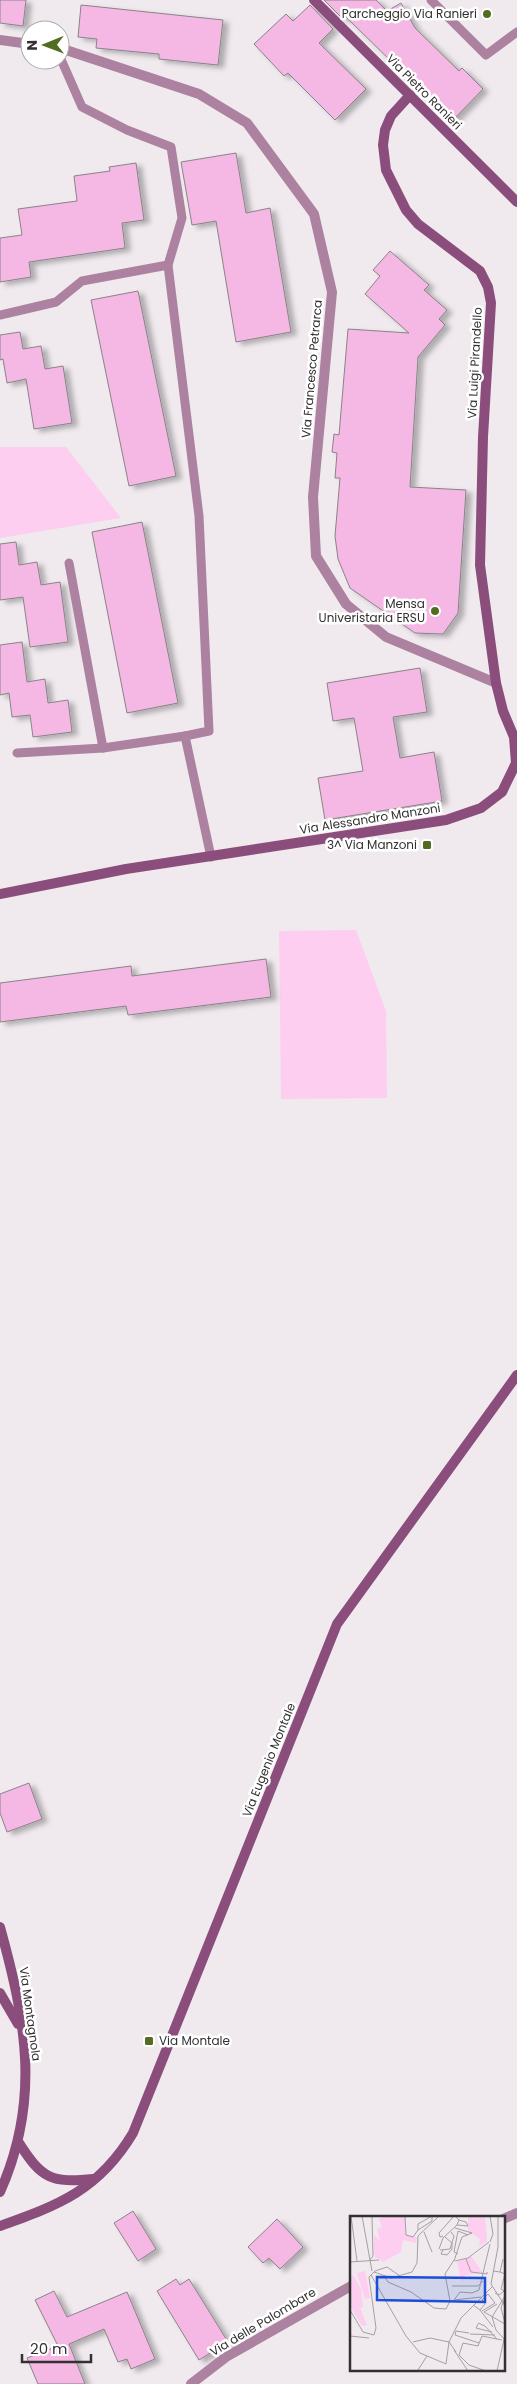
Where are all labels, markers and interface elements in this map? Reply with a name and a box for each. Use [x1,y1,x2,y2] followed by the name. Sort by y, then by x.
[342,5,477,22] place label: Parcheggio Via Ranieri
[481,8,493,20] marker: Parcheggio Via Ranieri
[20,20,70,70] north arrow
[22,40,42,51] text: N
[383,50,466,133] street label: Via Pietro Ranieri
[297,299,326,439] street label: Via Francesco Petrarca
[463,306,486,419] street label: Via Luigi Pirandello
[319,595,425,626] place label: Mensa Univeristaria ERSU
[429,605,441,617] marker: Mensa Univeristaria ERSU
[298,799,442,838] street label: Via Alessandro Manzoni
[327,836,417,853] place label: 3^ Via Manzoni
[421,839,433,851] marker: 3^ Via Manzoni
[238,1700,299,1819] street label: Via Eugenio Montale
[15,1966,46,2062] street label: Via Montagnola
[159,2032,230,2049] place label: Via Montale
[143,2035,155,2047] marker: Via Montale
[350,2216,504,2372] inset map
[207,2283,319,2360] street label: Via delle Palombare
[22,2332,91,2364] scale bar
[30,2338,68,2359] text: 20 m

